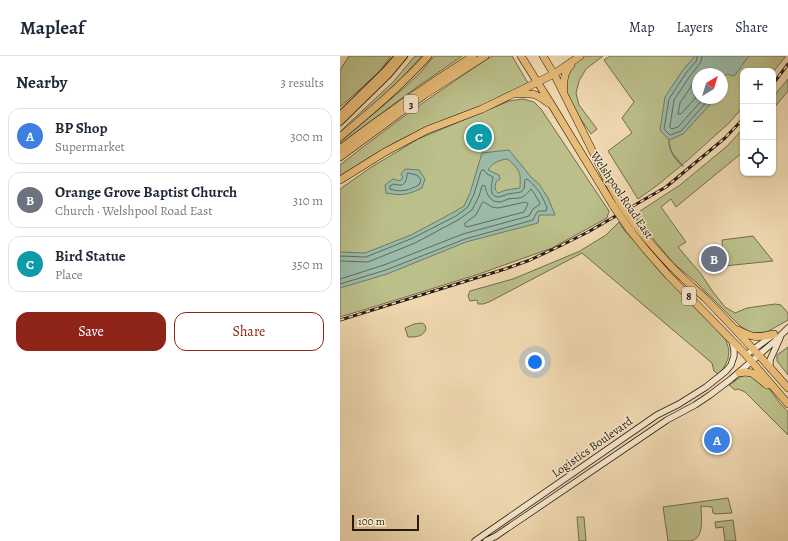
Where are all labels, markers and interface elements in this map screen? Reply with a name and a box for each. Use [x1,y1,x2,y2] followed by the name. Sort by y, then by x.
[20,15,85,41] text: Mapleaf
[629,18,655,37] text: Map
[677,18,713,37] text: Layers
[735,18,768,37] text: Share
[692,68,728,104] north arrow
[740,68,776,176] map controls
[740,68,776,104] button: +
[16,71,67,94] text: Nearby
[280,74,324,91] text: 3 results
[404,95,418,113] road number: 3
[740,104,776,140] button: −
[55,118,108,138] text: BP Shop
[466,122,492,152] pin: C
[26,128,34,145] text: A
[290,128,323,145] text: 300 m
[55,138,125,155] text: Supermarket
[740,140,776,176] button: locate
[586,147,657,242] street label: Welshpool Road East
[55,182,237,202] text: Orange Grove Baptist Church
[26,192,34,209] text: B
[293,192,323,209] text: 310 m
[55,202,213,219] text: Church · Welshpool Road East
[701,244,727,274] pin: B
[55,246,126,266] text: Bird Statue
[26,256,34,273] text: C
[292,256,323,273] text: 350 m
[55,266,83,283] text: Place
[682,287,696,305] road number: 8
[16,312,166,351] button: Save
[174,312,324,351] button: Share
[525,352,545,372] your location
[548,413,636,481] street label: Logistics Boulevard
[704,425,730,455] pin: A
[352,513,419,532] scale bar
[358,514,385,529] text: 100 m

